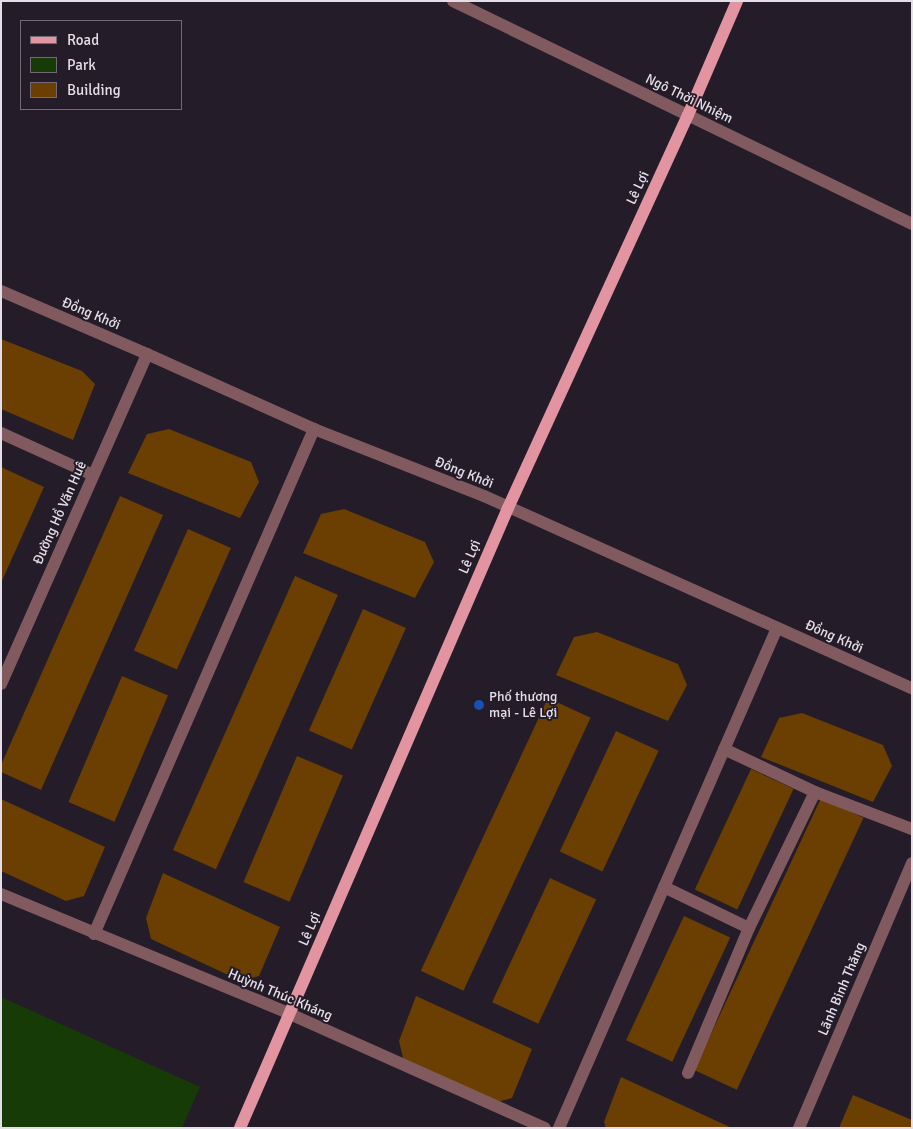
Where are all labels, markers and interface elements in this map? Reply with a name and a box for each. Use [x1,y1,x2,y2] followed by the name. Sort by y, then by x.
[20,20,182,110] legend
[67,31,99,49] text: Road
[67,56,96,74] text: Park
[643,71,735,127] street label: Ngô Thời Nhiệm
[67,81,121,99] text: Building
[623,168,653,208] street label: Lê Lợi
[59,294,123,334] street label: Đồng Khởi
[432,454,496,492] street label: Đồng Khởi
[30,459,90,567] street label: Đường Hồ Văn Huê
[455,538,485,576] street label: Lê Lợi
[802,617,866,657] street label: Đồng Khởi
[489,689,557,722] place label: Phố thương mại - Lê Lợi
[473,699,485,711] marker: Phố thương mại - Lê Lợi
[295,910,325,948] street label: Lê Lợi
[815,940,869,1038] street label: Lãnh Binh Thăng
[225,965,335,1025] street label: Huỳnh Thúc Kháng

